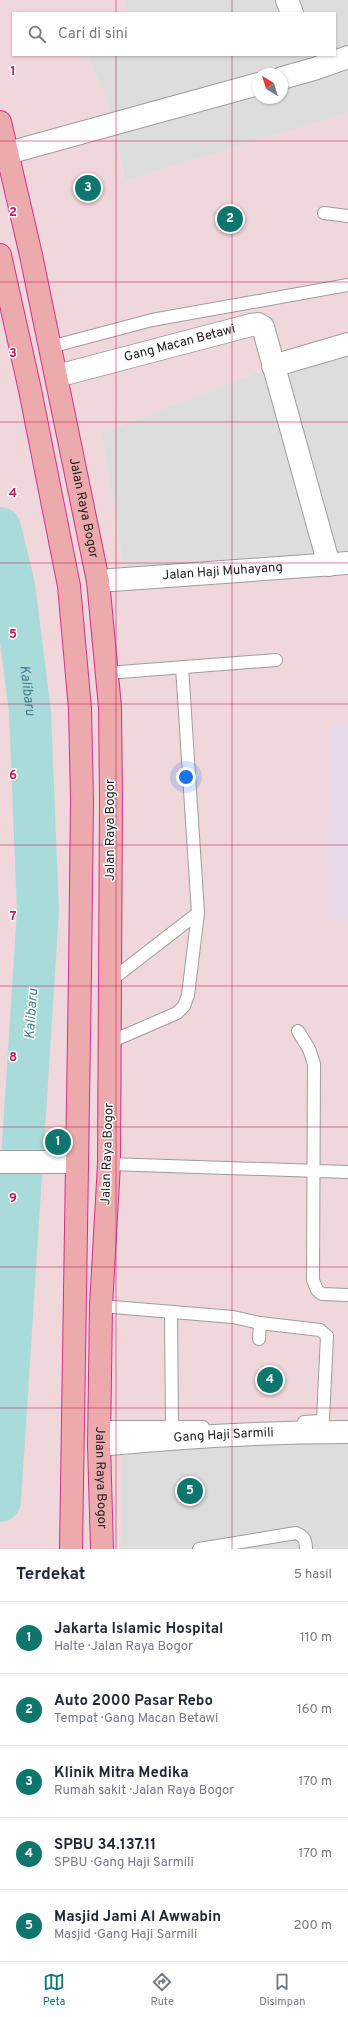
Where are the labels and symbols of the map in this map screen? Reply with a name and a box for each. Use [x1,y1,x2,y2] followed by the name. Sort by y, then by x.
[10,64,16,80] text: 1
[252,68,288,104] north arrow
[75,173,101,203] pin: 3
[217,204,243,234] pin: 2
[9,205,17,221] text: 2
[122,321,237,366] street label: Gang Macan Betawi
[9,346,17,362] text: 3
[65,456,101,560] street label: Jalan Raya Bogor
[9,486,17,502] text: 4
[162,560,284,584] street label: Jalan Haji Muhayang
[9,627,17,643] text: 5
[16,664,39,717] water label: Kalibaru
[176,767,196,787] your location
[9,768,17,784] text: 6
[103,779,119,881] street label: Jalan Raya Bogor
[10,909,17,925] text: 7
[22,988,42,1040] water label: Kalibaru
[9,1050,17,1066] text: 8
[98,1103,118,1205] street label: Jalan Raya Bogor
[45,1127,71,1157] pin: 1
[9,1191,17,1207] text: 9
[257,1365,283,1395] pin: 4
[173,1425,274,1447] street label: Gang Haji Sarmili
[91,1427,109,1529] street label: Jalan Raya Bogor
[177,1476,203,1506] pin: 5

